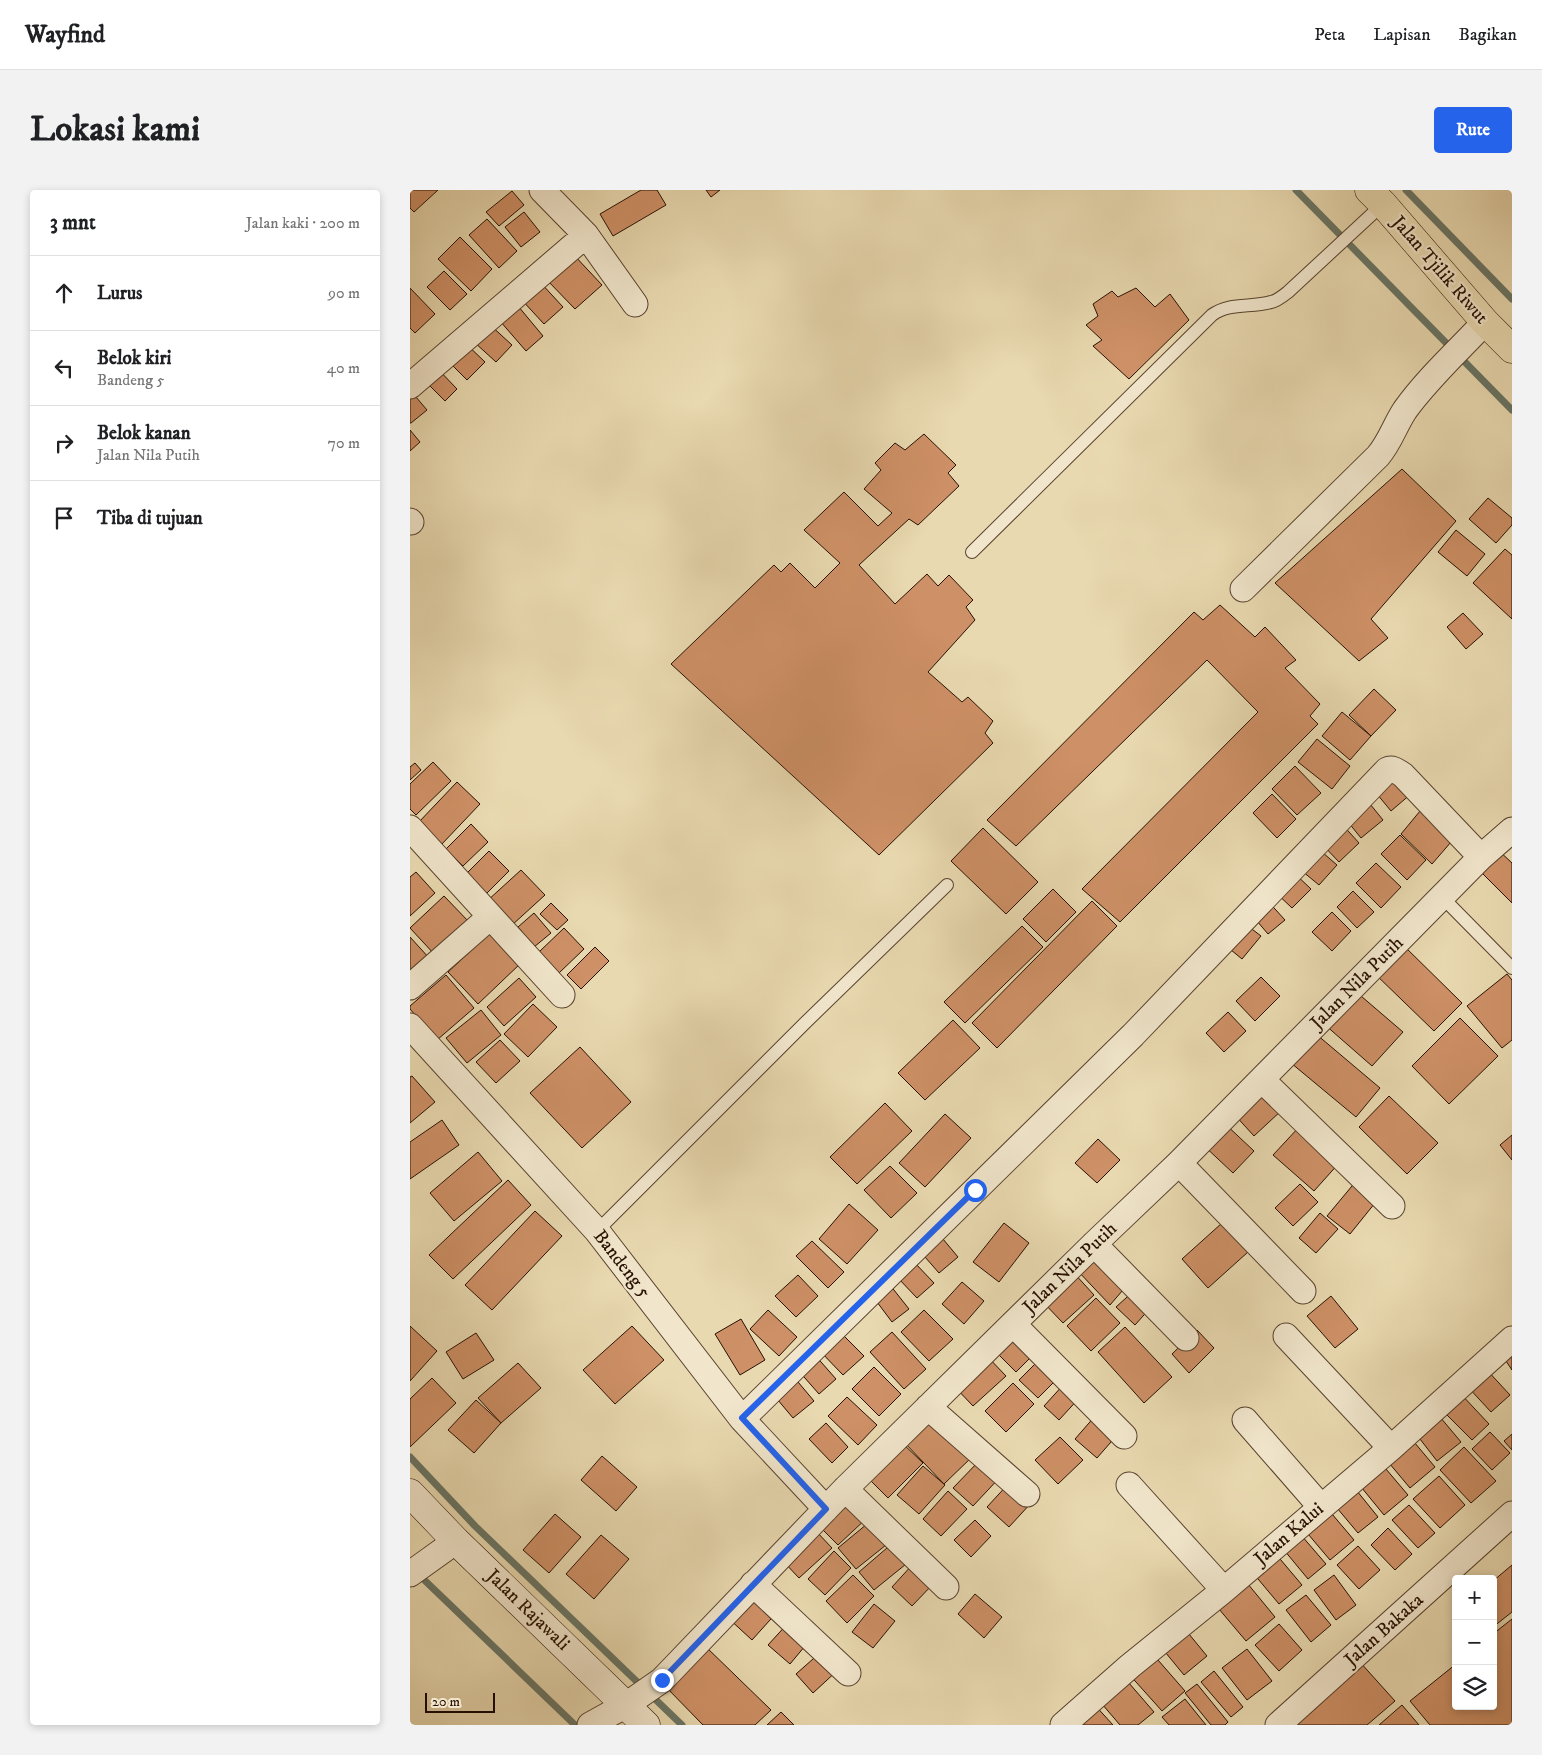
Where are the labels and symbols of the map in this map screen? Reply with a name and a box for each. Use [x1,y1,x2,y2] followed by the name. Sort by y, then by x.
[1386,210,1493,329] street label: Jalan Tjilik Riwut
[1304,932,1408,1036] street label: Jalan Nila Putih
[964,1179,987,1202] route start
[1017,1217,1122,1320] street label: Jalan Nila Putih
[588,1225,656,1303] street label: Bandeng 5
[1248,1498,1328,1572] street label: Jalan Kalui
[480,1563,575,1656] street label: Jalan Rajawali
[1338,1589,1428,1673] street label: Jalan Bakaka
[651,1669,674,1692] route end
[425,1690,495,1713] scale bar

